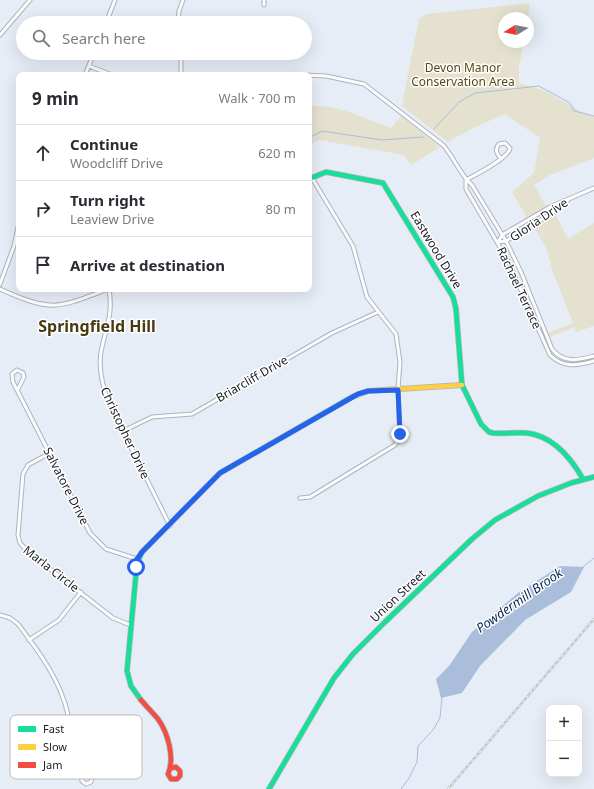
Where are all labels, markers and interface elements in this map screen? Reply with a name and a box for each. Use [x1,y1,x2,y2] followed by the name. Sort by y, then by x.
[498,12,534,48] north arrow
[16,16,312,60] search box
[30,27,52,49] icon: search
[62,28,145,48] text: Search here
[411,59,515,90] park label: Devon Manor Conservation Area
[32,87,79,110] text: 9 min
[218,89,296,107] text: Walk · 700 m
[70,134,138,154] text: Continue
[32,142,54,164] icon: ahead
[258,144,296,162] text: 620 m
[70,154,163,172] text: Woodcliff Drive
[70,190,145,210] text: Turn right
[506,194,571,245] street label: Gloria Drive
[32,198,54,220] icon: right
[266,200,296,218] text: 80 m
[407,208,466,292] street label: Eastwood Drive
[70,210,154,228] text: Leaview Drive
[493,244,546,332] street label: Rachael Terrace
[32,254,54,276] icon: arrive
[70,255,225,275] text: Arrive at destination
[38,315,156,337] district label: Springfield Hill
[213,351,291,406] street label: Briarcliff Drive
[97,384,154,482] street label: Christopher Drive
[391,425,409,443] route end
[40,444,93,528] street label: Salvatore Drive
[20,541,83,596] street label: Marla Circle
[127,558,145,576] route start
[472,563,566,637] water label: Powdermill Brook
[366,565,430,626] street label: Union Street
[546,705,582,777] map controls
[546,705,582,741] button: +
[10,715,142,779] legend
[43,721,64,736] text: Fast
[43,739,67,754] text: Slow
[546,741,582,777] button: −
[42,757,62,772] text: Jam

